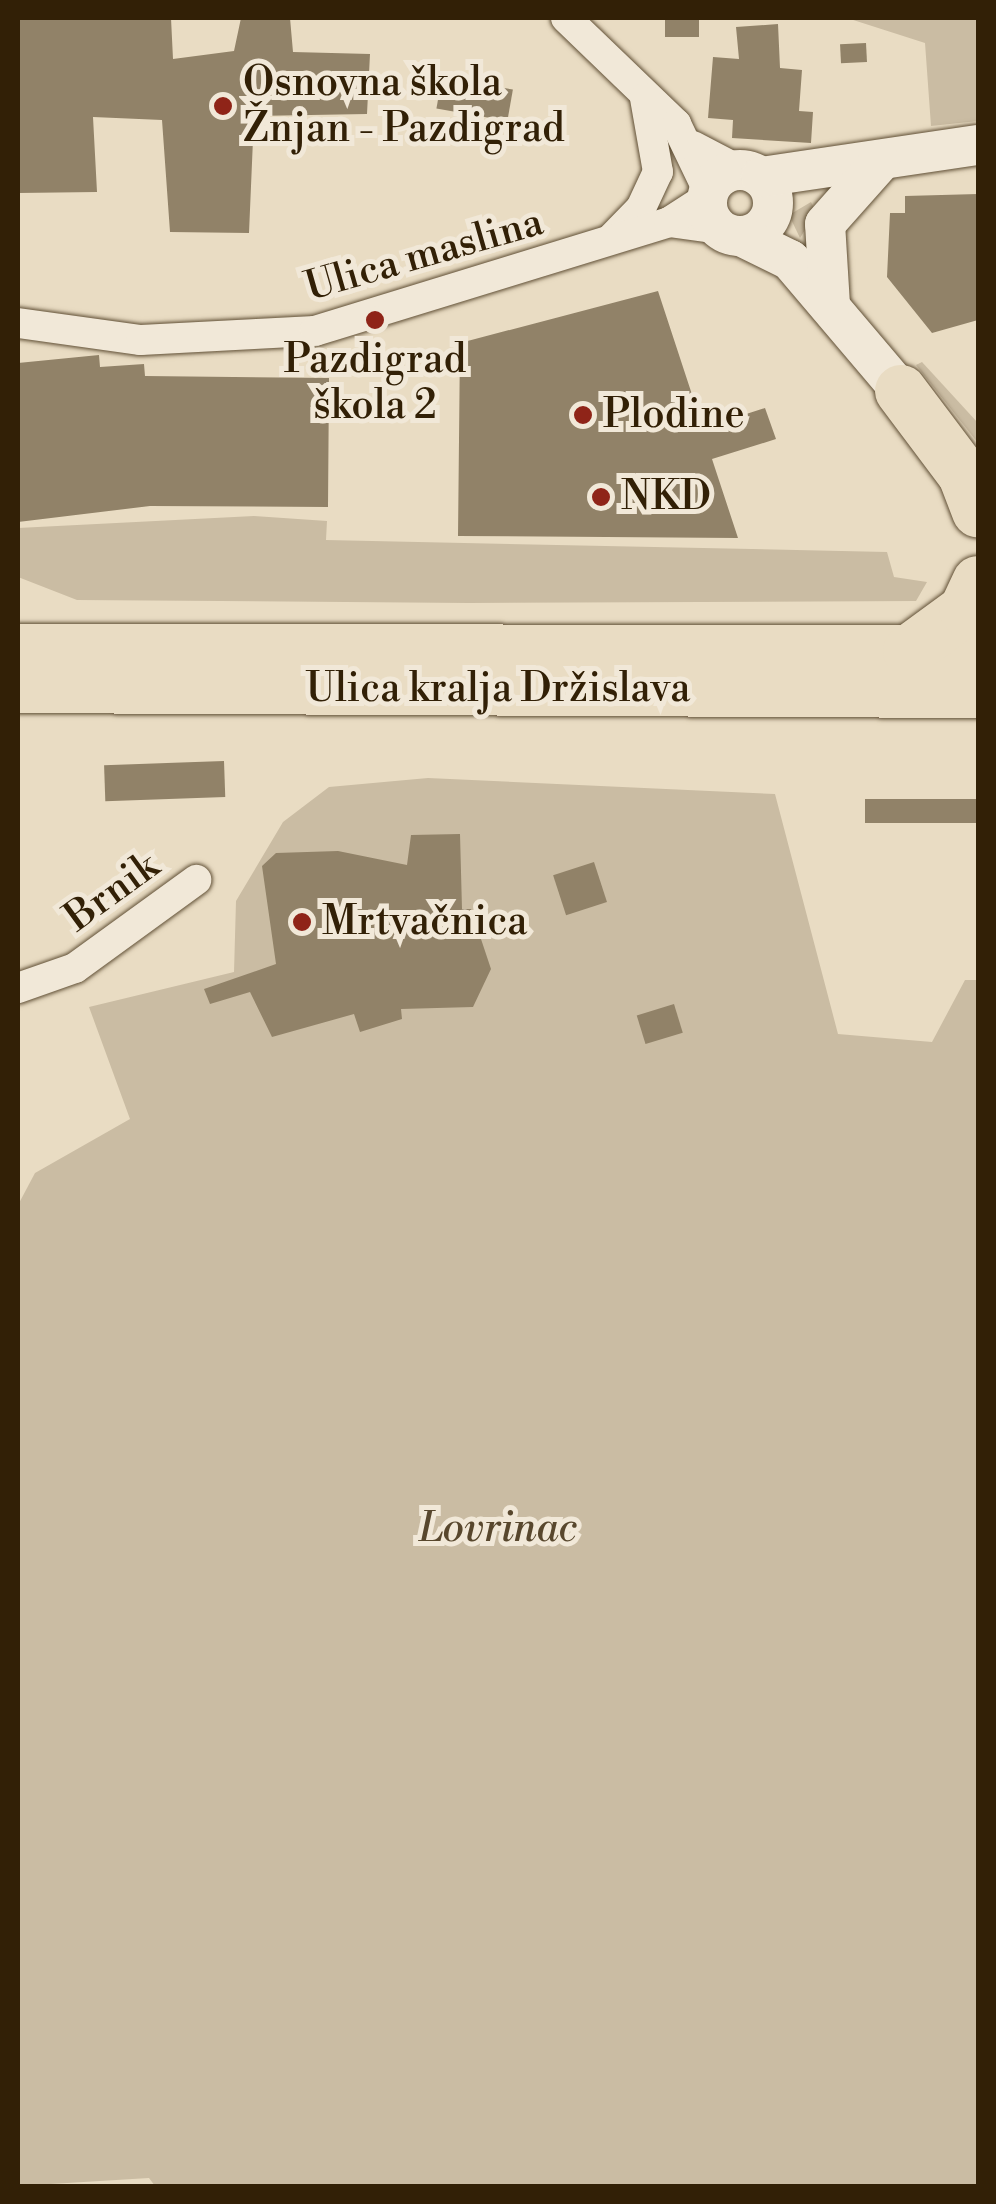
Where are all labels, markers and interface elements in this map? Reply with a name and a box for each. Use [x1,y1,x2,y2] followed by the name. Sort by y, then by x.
[243,59,565,153] place label: Osnovna škola Žnjan - Pazdigrad
[212,95,234,117] marker: Osnovna škola Žnjan - Pazdigrad
[300,198,548,312] street label: Ulica maslina
[364,309,386,331] marker: Pazdigrad škola 2
[284,336,466,430] place label: Pazdigrad škola 2
[603,391,745,439] place label: Plodine
[572,404,594,426] marker: Plodine
[621,473,711,521] place label: NKD
[590,486,612,508] marker: NKD
[306,665,690,713] street label: Ulica kralja Držislava
[56,842,168,942] street label: Brnik
[322,898,528,946] place label: Mrtvačnica
[291,911,313,933] marker: Mrtvačnica
[419,1505,577,1553] park label: Lovrinac

